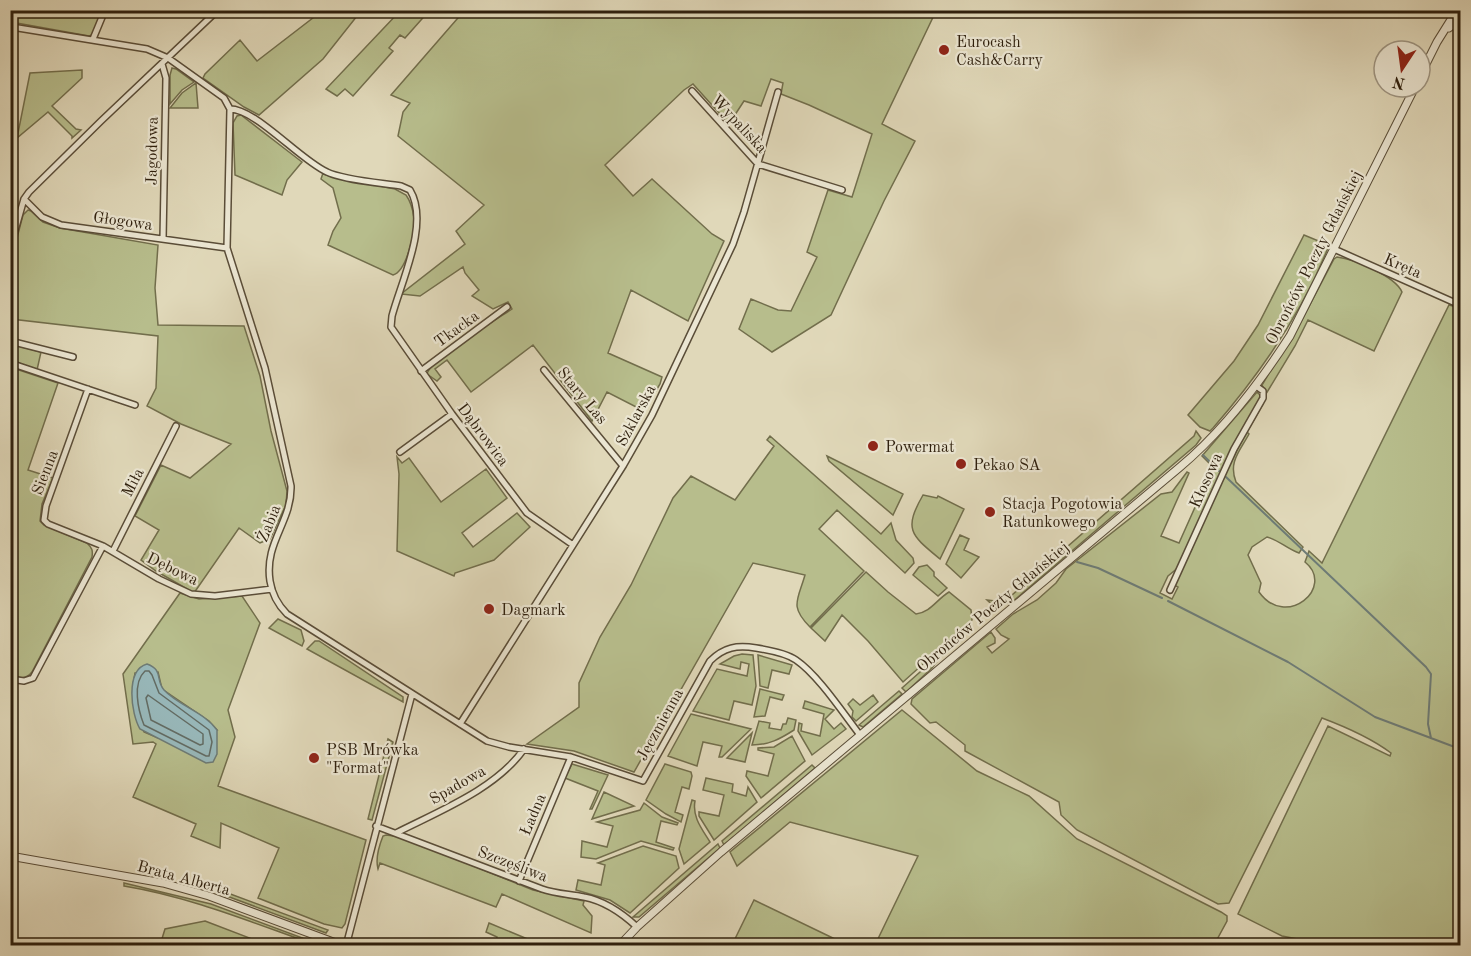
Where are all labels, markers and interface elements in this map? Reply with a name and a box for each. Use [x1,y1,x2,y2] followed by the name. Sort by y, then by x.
[956,35,1044,69] place label: Eurocash Cash&Carry
[1372,39,1432,99] north arrow
[937,43,951,57] marker: Eurocash Cash&Carry
[1391,72,1407,91] text: N
[708,92,770,157] street label: Wypaliska
[144,116,162,186] street label: Jagodowa
[1264,168,1366,348] street label: Obrońców Poczty Gdańskiej
[92,210,154,234] street label: Głogowa
[1381,251,1424,282] street label: Kręta
[432,308,483,351] street label: Tkacka
[553,365,610,428] street label: Stary Las
[614,382,660,449] street label: Szklarska
[454,401,511,470] street label: Dąbrowica
[866,439,880,453] marker: Powermat
[885,440,955,456] place label: Powermat
[30,448,62,497] street label: Sienna
[1188,451,1226,511] street label: Kłosowa
[954,457,968,471] marker: Pekao SA
[973,458,1041,474] place label: Pekao SA
[120,466,148,500] street label: Miła
[1002,497,1122,531] place label: Stacja Pogotowia Ratunkowego
[251,501,285,545] street label: Żabia
[983,505,997,519] marker: Stacja Pogotowia Ratunkowego
[914,539,1072,676] street label: Obrońców Poczty Gdańskiej
[144,550,201,589] street label: Dębowa
[482,602,496,616] marker: Dagmark
[501,603,566,619] place label: Dagmark
[634,686,687,764] street label: Jęczmienna
[326,743,419,777] place label: PSB Mrówka "Format"
[307,751,321,765] marker: PSB Mrówka "Format"
[427,763,489,808] street label: Spadowa
[518,791,550,838] street label: Ładna
[475,844,550,886] street label: Szczęśliwa
[135,859,232,899] street label: Brata Alberta

